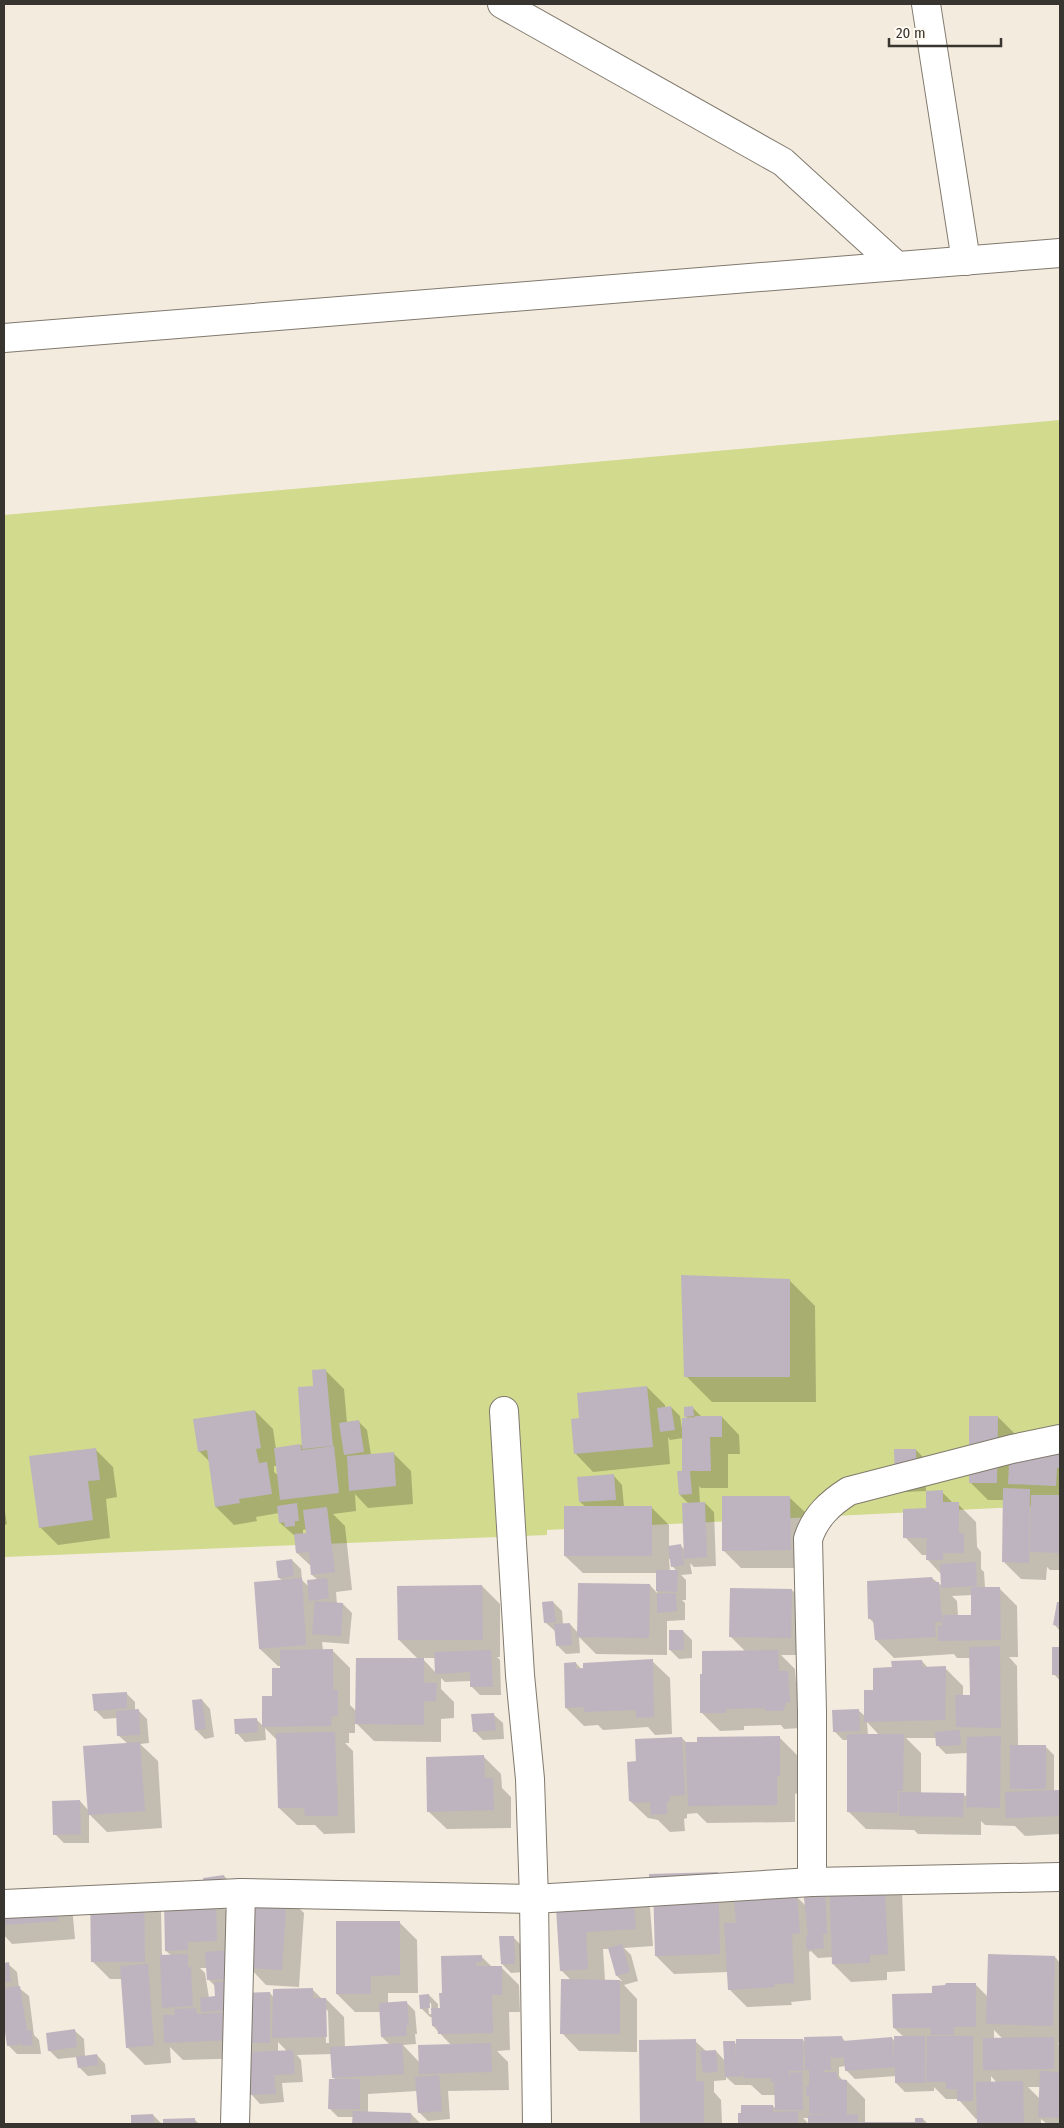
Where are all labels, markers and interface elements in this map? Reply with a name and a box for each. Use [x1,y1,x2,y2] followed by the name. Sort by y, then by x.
[889,15,1002,47] scale bar
[896,24,926,42] text: 20 m

